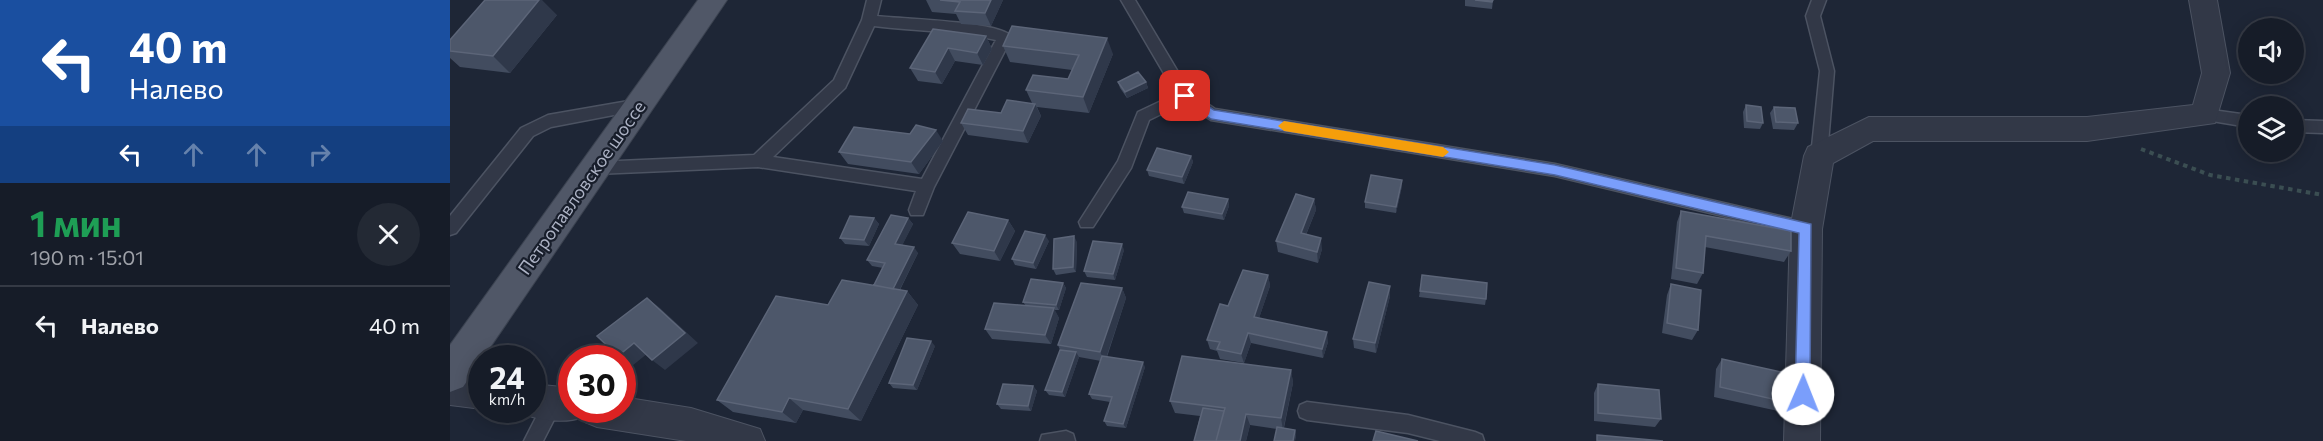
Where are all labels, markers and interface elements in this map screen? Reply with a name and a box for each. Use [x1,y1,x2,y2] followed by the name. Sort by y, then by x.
[2238,18,2304,162] map controls
[2238,18,2304,84] button: sound
[129,20,227,72] text: 40 m
[30,24,108,102] icon: left
[1159,70,1210,121] pin
[129,72,224,105] text: Налево
[1168,79,1201,112] icon: arrive
[513,96,650,279] street label: Петропавловское шоссе
[2238,96,2304,162] button: layers
[114,138,147,171] icon: left
[177,138,210,171] icon: ahead
[240,138,273,171] icon: ahead
[303,138,336,171] icon: right
[30,200,122,244] text: 1 мин
[357,203,420,266] button: close
[30,245,144,269] text: 190 m · 15:01
[30,309,63,342] icon: left
[81,312,159,339] text: Налево
[369,312,420,339] text: 40 m
[558,345,636,423] speed limit sign: 30
[489,358,525,395] text: 24
[1771,362,1835,426] position arrow
[489,390,525,408] text: km/h

